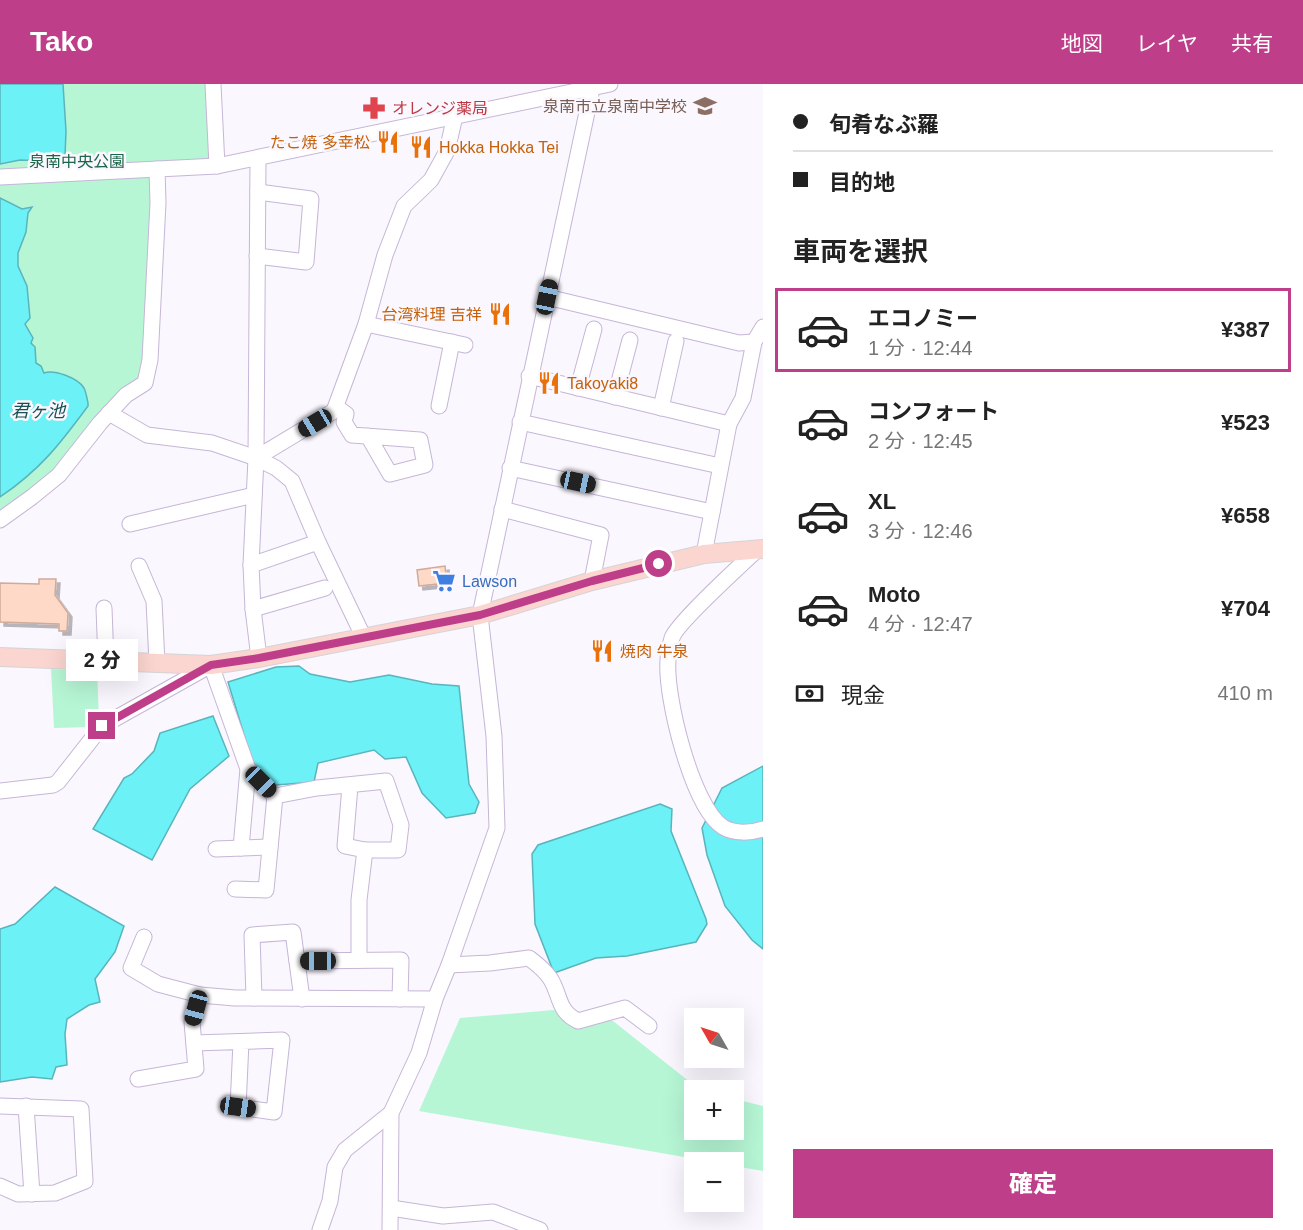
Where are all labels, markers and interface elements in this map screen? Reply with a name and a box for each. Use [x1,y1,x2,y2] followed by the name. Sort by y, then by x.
[30,26,93,57] text: Tako
[1061,32,1103,55] text: 地図
[1136,32,1198,55] text: レイヤ
[1231,32,1273,55] text: 共有
[692,93,718,119] school or university icon: 泉南市立泉南中学校
[361,95,387,121] pharmacy icon: オレンジ薬局
[543,98,687,115] place label: 泉南市立泉南中学校
[392,100,488,117] place label: オレンジ薬局
[829,112,939,137] text: 旬肴なぶ羅
[375,129,401,155] restaurant icon: たこ焼 多幸松
[270,134,370,151] place label: たこ焼 多幸松
[408,134,434,160] restaurant icon: Hokka Hokka Tei
[439,139,559,156] place label: Hokka Hokka Tei
[29,153,125,170] park label: 泉南中央公園
[829,170,895,195] text: 目的地
[793,237,928,267] text: 車両を選択
[534,278,560,316] car
[487,301,513,327] restaurant icon: 台湾料理 吉祥
[796,303,850,357] icon: car
[382,306,482,323] place label: 台湾料理 吉祥
[868,306,978,331] text: エコノミー
[1221,317,1270,342] text: ¥387
[868,337,973,359] text: 1 分 · 12:44
[536,370,562,396] restaurant icon: Takoyaki8
[567,375,638,392] place label: Takoyaki8
[796,396,850,450] icon: car
[868,399,999,424] text: コンフォート
[11,401,67,421] water label: 君ヶ池
[295,406,335,440] car
[1221,410,1270,435] text: ¥523
[868,430,973,452] text: 2 分 · 12:45
[559,469,597,495] car
[796,489,850,543] icon: car
[868,489,896,514] text: XL
[1221,503,1270,528] text: ¥658
[868,520,973,542] text: 3 分 · 12:46
[645,550,672,577] route start
[431,568,457,594] supermarket icon: Lawson
[462,573,517,590] place label: Lawson
[796,582,850,636] icon: car
[868,582,921,607] text: Moto
[1221,596,1270,621] text: ¥704
[868,613,973,635] text: 4 分 · 12:47
[589,638,615,664] restaurant icon: 焼肉 牛泉
[66,639,138,681] callout: 2 分
[620,643,688,660] place label: 焼肉 牛泉
[84,649,120,671] text: 2 分
[793,677,826,710] icon: cash
[1217,682,1273,704] text: 410 m
[841,683,885,708] text: 現金
[88,712,115,739] route end
[242,763,280,801] car
[300,952,336,970] car
[183,988,209,1028] car
[684,1008,744,1068] north arrow
[684,1008,744,1212] map controls
[684,1080,744,1140] button: +
[219,1096,257,1118] car
[793,1149,1273,1218] button: 確定
[684,1152,744,1212] button: −

